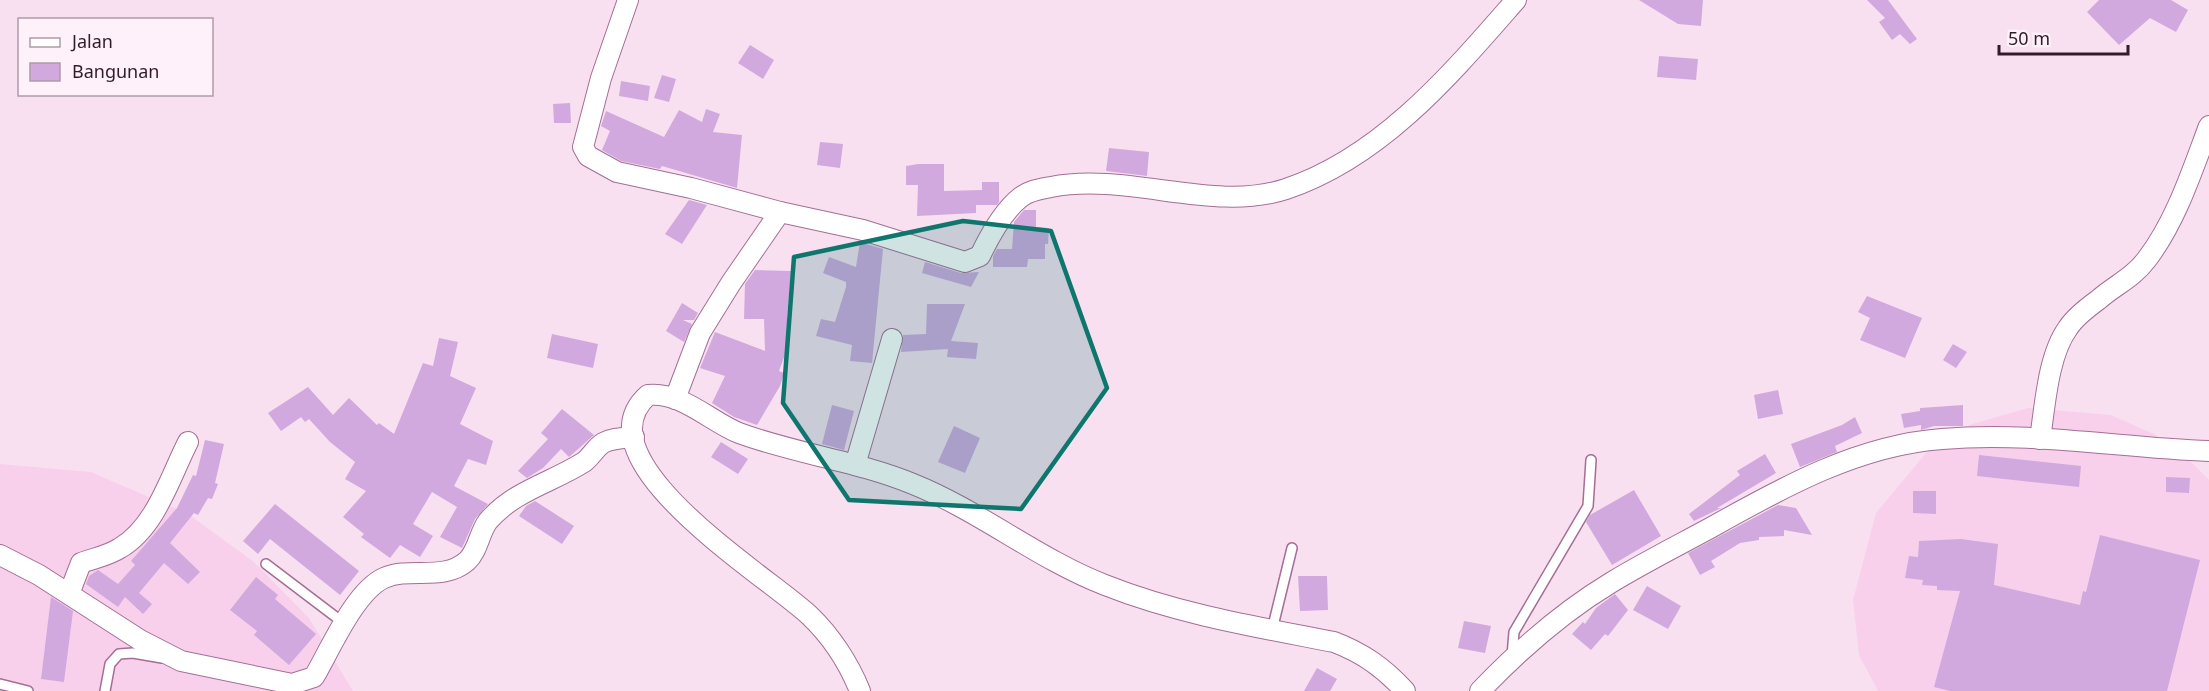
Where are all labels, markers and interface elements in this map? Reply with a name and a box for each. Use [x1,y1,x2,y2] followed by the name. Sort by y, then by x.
[18,18,213,96] legend
[1999,18,2128,56] scale bar
[2008,26,2050,50] text: 50 m
[70,29,113,53] text: Jalan
[72,59,159,83] text: Bangunan

